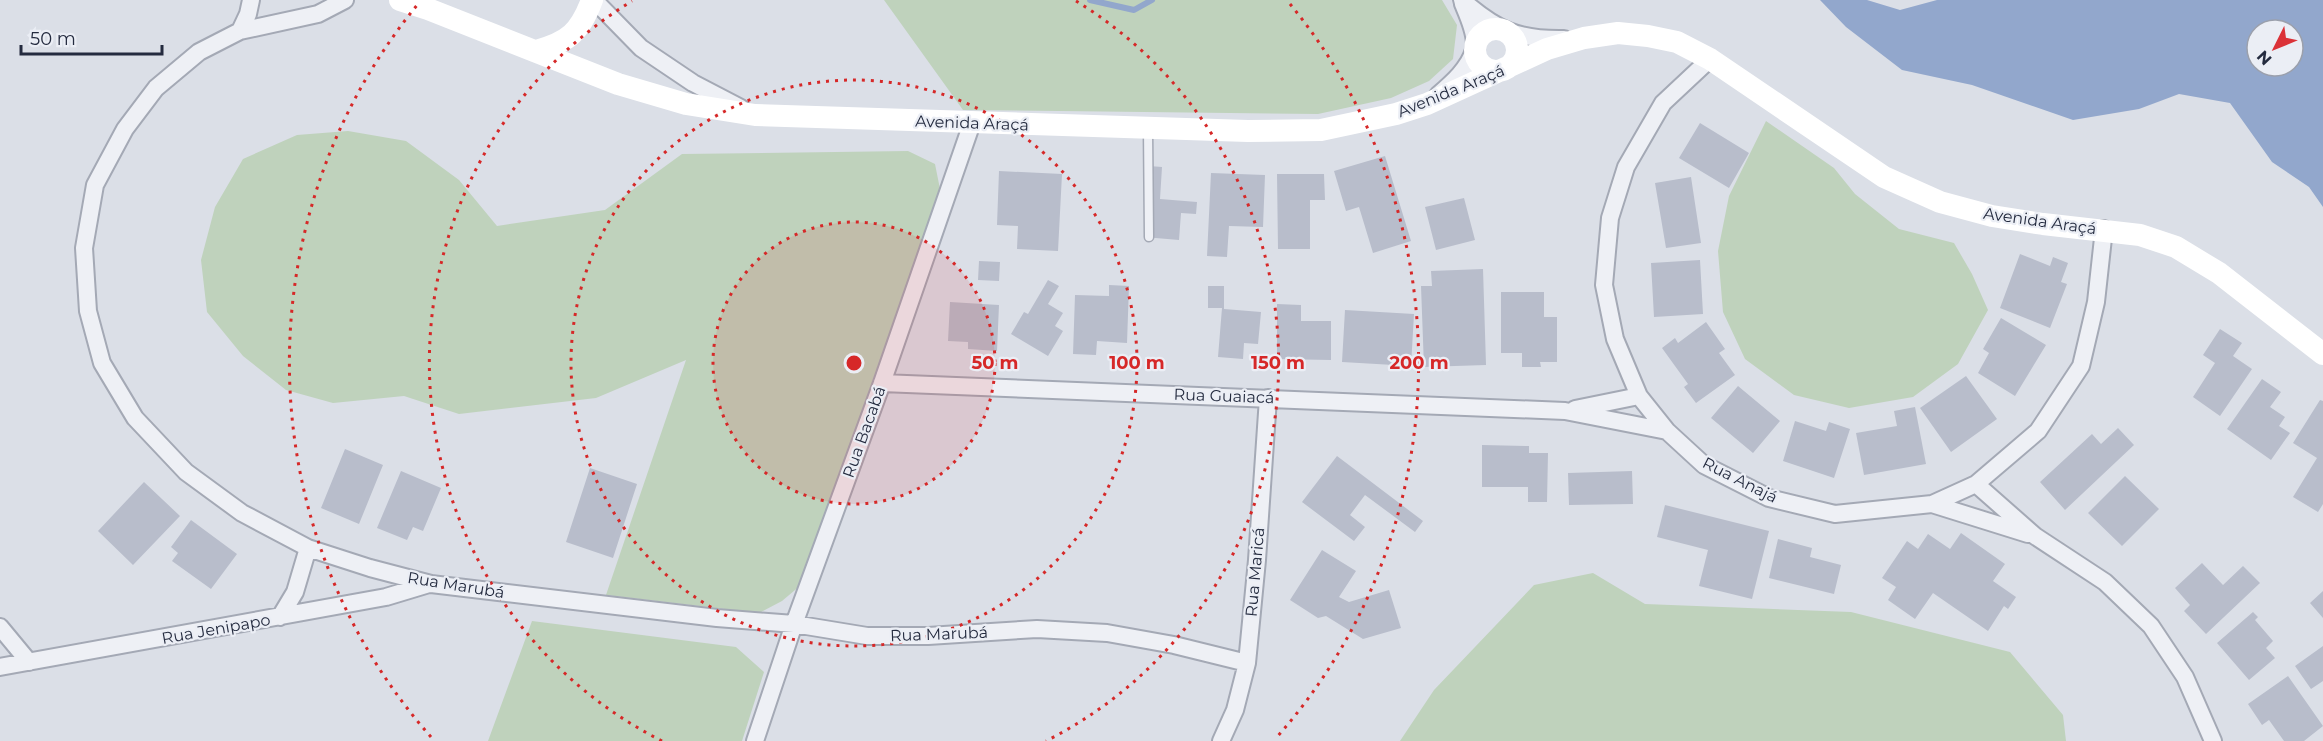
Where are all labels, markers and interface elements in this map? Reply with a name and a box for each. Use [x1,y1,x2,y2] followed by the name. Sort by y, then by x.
[21,18,162,56] scale bar
[2245,18,2305,78] north arrow
[30,28,76,50] text: 50 m
[2253,47,2276,69] text: N
[1395,61,1507,121] street label: Avenida Araçá
[915,112,1029,134] street label: Avenida Araçá
[1982,204,2098,238] street label: Avenida Araçá
[972,352,1018,374] text: 50 m
[1109,352,1165,374] text: 100 m
[1251,352,1305,374] text: 150 m
[1389,352,1449,374] text: 200 m
[844,353,864,373] centre of rings
[839,384,889,480] street label: Rua Bacabá
[1173,385,1275,407] street label: Rua Guaiacá
[1699,453,1781,507] street label: Rua Anajá
[1242,526,1268,618] street label: Rua Maricá
[406,568,506,602] street label: Rua Marubá
[160,610,272,648] street label: Rua Jenipapo
[890,623,988,645] street label: Rua Marubá

